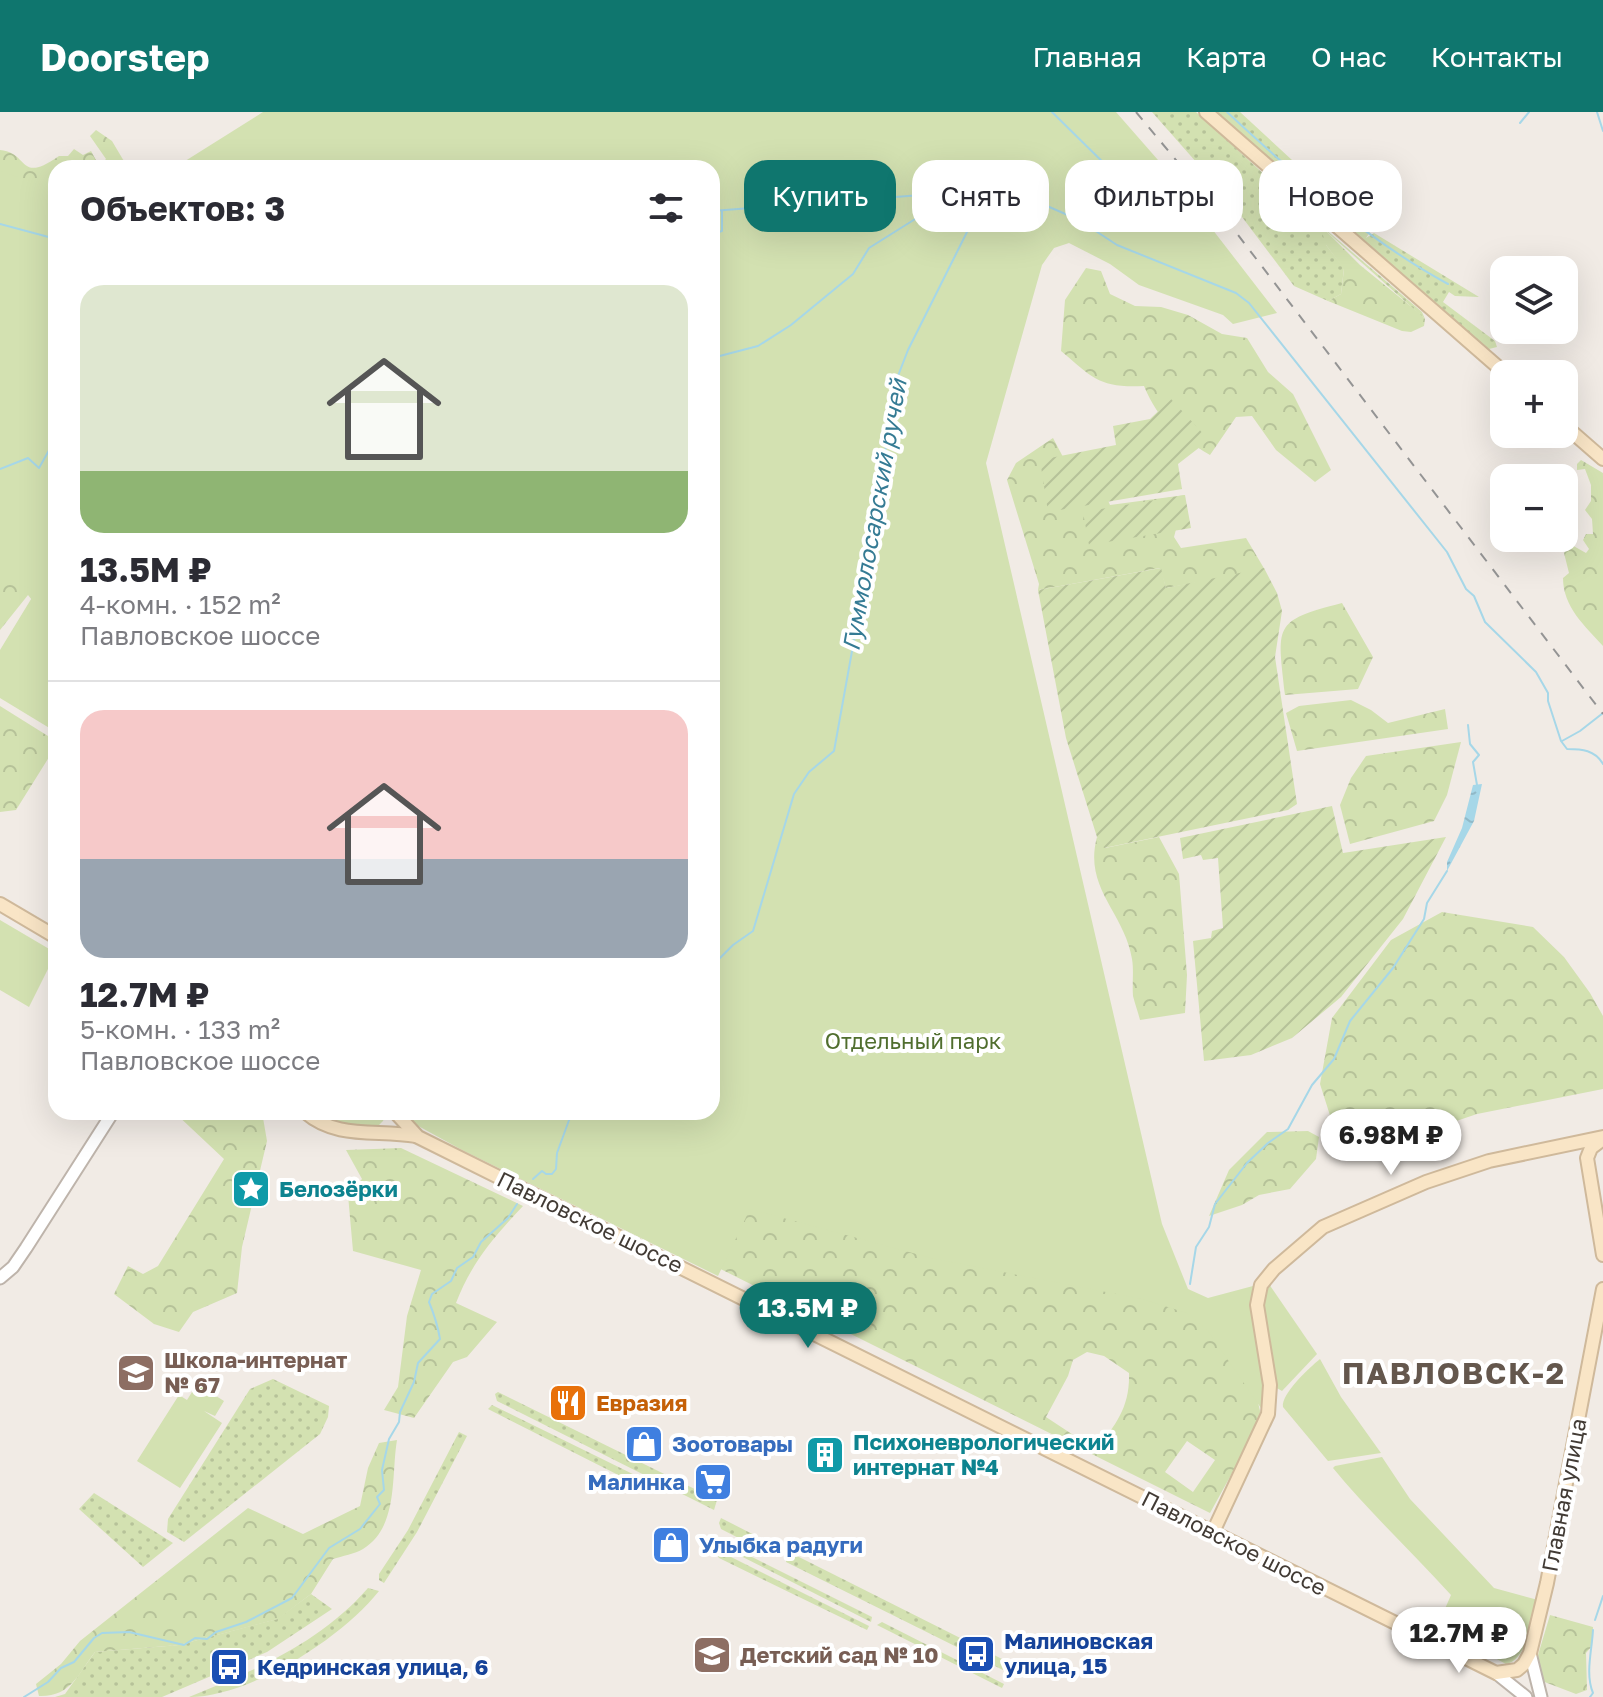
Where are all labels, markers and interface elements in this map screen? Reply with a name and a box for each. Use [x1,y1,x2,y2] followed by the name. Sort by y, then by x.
[40,34,210,79] text: Doorstep
[1032,40,1142,73] text: Главная
[1186,40,1267,73] text: Карта
[1311,40,1387,73] text: О нас
[1431,40,1563,73] text: Контакты
[744,160,896,232] chip: Купить
[912,160,1049,232] chip: Снять
[1065,160,1243,232] chip: Фильтры
[1259,160,1402,232] chip: Новое
[644,186,688,230] icon: filters
[80,188,285,228] text: Объектов: 3
[1490,256,1578,552] map controls
[1490,256,1578,344] button: layers
[312,337,456,481] icon: home
[1490,360,1578,448] button: +
[835,375,913,653] water label: Гуммолосарский ручей
[1490,464,1578,552] button: −
[80,549,212,589] text: 13.5M ₽
[80,589,281,620] text: 4-комн. · 152 m²
[80,620,320,651] text: Павловское шоссе
[312,762,456,906] icon: home
[80,974,209,1014] text: 12.7M ₽
[80,1014,280,1045] text: 5-комн. · 133 m²
[825,1027,1002,1054] park label: Отдельный парк
[80,1045,320,1076] text: Павловское шоссе
[1317,1109,1465,1177] pin: 6.98M ₽
[1338,1119,1444,1150] text: 6.98M ₽
[493,1165,687,1278] street label: Павловское шоссе
[230,1168,272,1210] place icon: Белозёрки
[279,1175,398,1202] place label: Белозёрки
[734,1282,882,1350] pin: 13.5M ₽
[758,1292,858,1323] text: 13.5M ₽
[164,1346,348,1398] place label: Школа-интернат № 67
[115,1352,157,1394] school or university icon: Школа-интернат № 67
[1342,1355,1566,1391] district label: ПАВЛОВСК-2
[547,1382,589,1424] restaurant icon: Евразия
[596,1389,687,1416] place label: Евразия
[1535,1416,1592,1574] street label: Главная улица
[623,1423,665,1465] shop icon: Зоотовары
[853,1428,1115,1480] place label: Психоневрологический интернат №4
[672,1430,793,1457] place label: Зоотовары
[804,1434,846,1476] building icon: Психоневрологический интернат №4
[692,1461,734,1503] supermarket icon: Малинка
[587,1468,685,1495] place label: Малинка
[1138,1484,1331,1601] street label: Павловское шоссе
[650,1524,692,1566] shop icon: Улыбка радуги
[699,1531,863,1558] place label: Улыбка радуги
[1385,1607,1533,1675] pin: 12.7M ₽
[1410,1617,1508,1648] text: 12.7M ₽
[1004,1627,1153,1679] place label: Малиновская улица, 15
[955,1633,997,1675] bus stop icon: Малиновская улица, 15
[691,1634,733,1676] school or university icon: Детский сад № 10
[740,1641,938,1668] place label: Детский сад № 10
[208,1646,250,1688] bus stop icon: Кедринская улица, 6
[257,1653,489,1680] place label: Кедринская улица, 6

